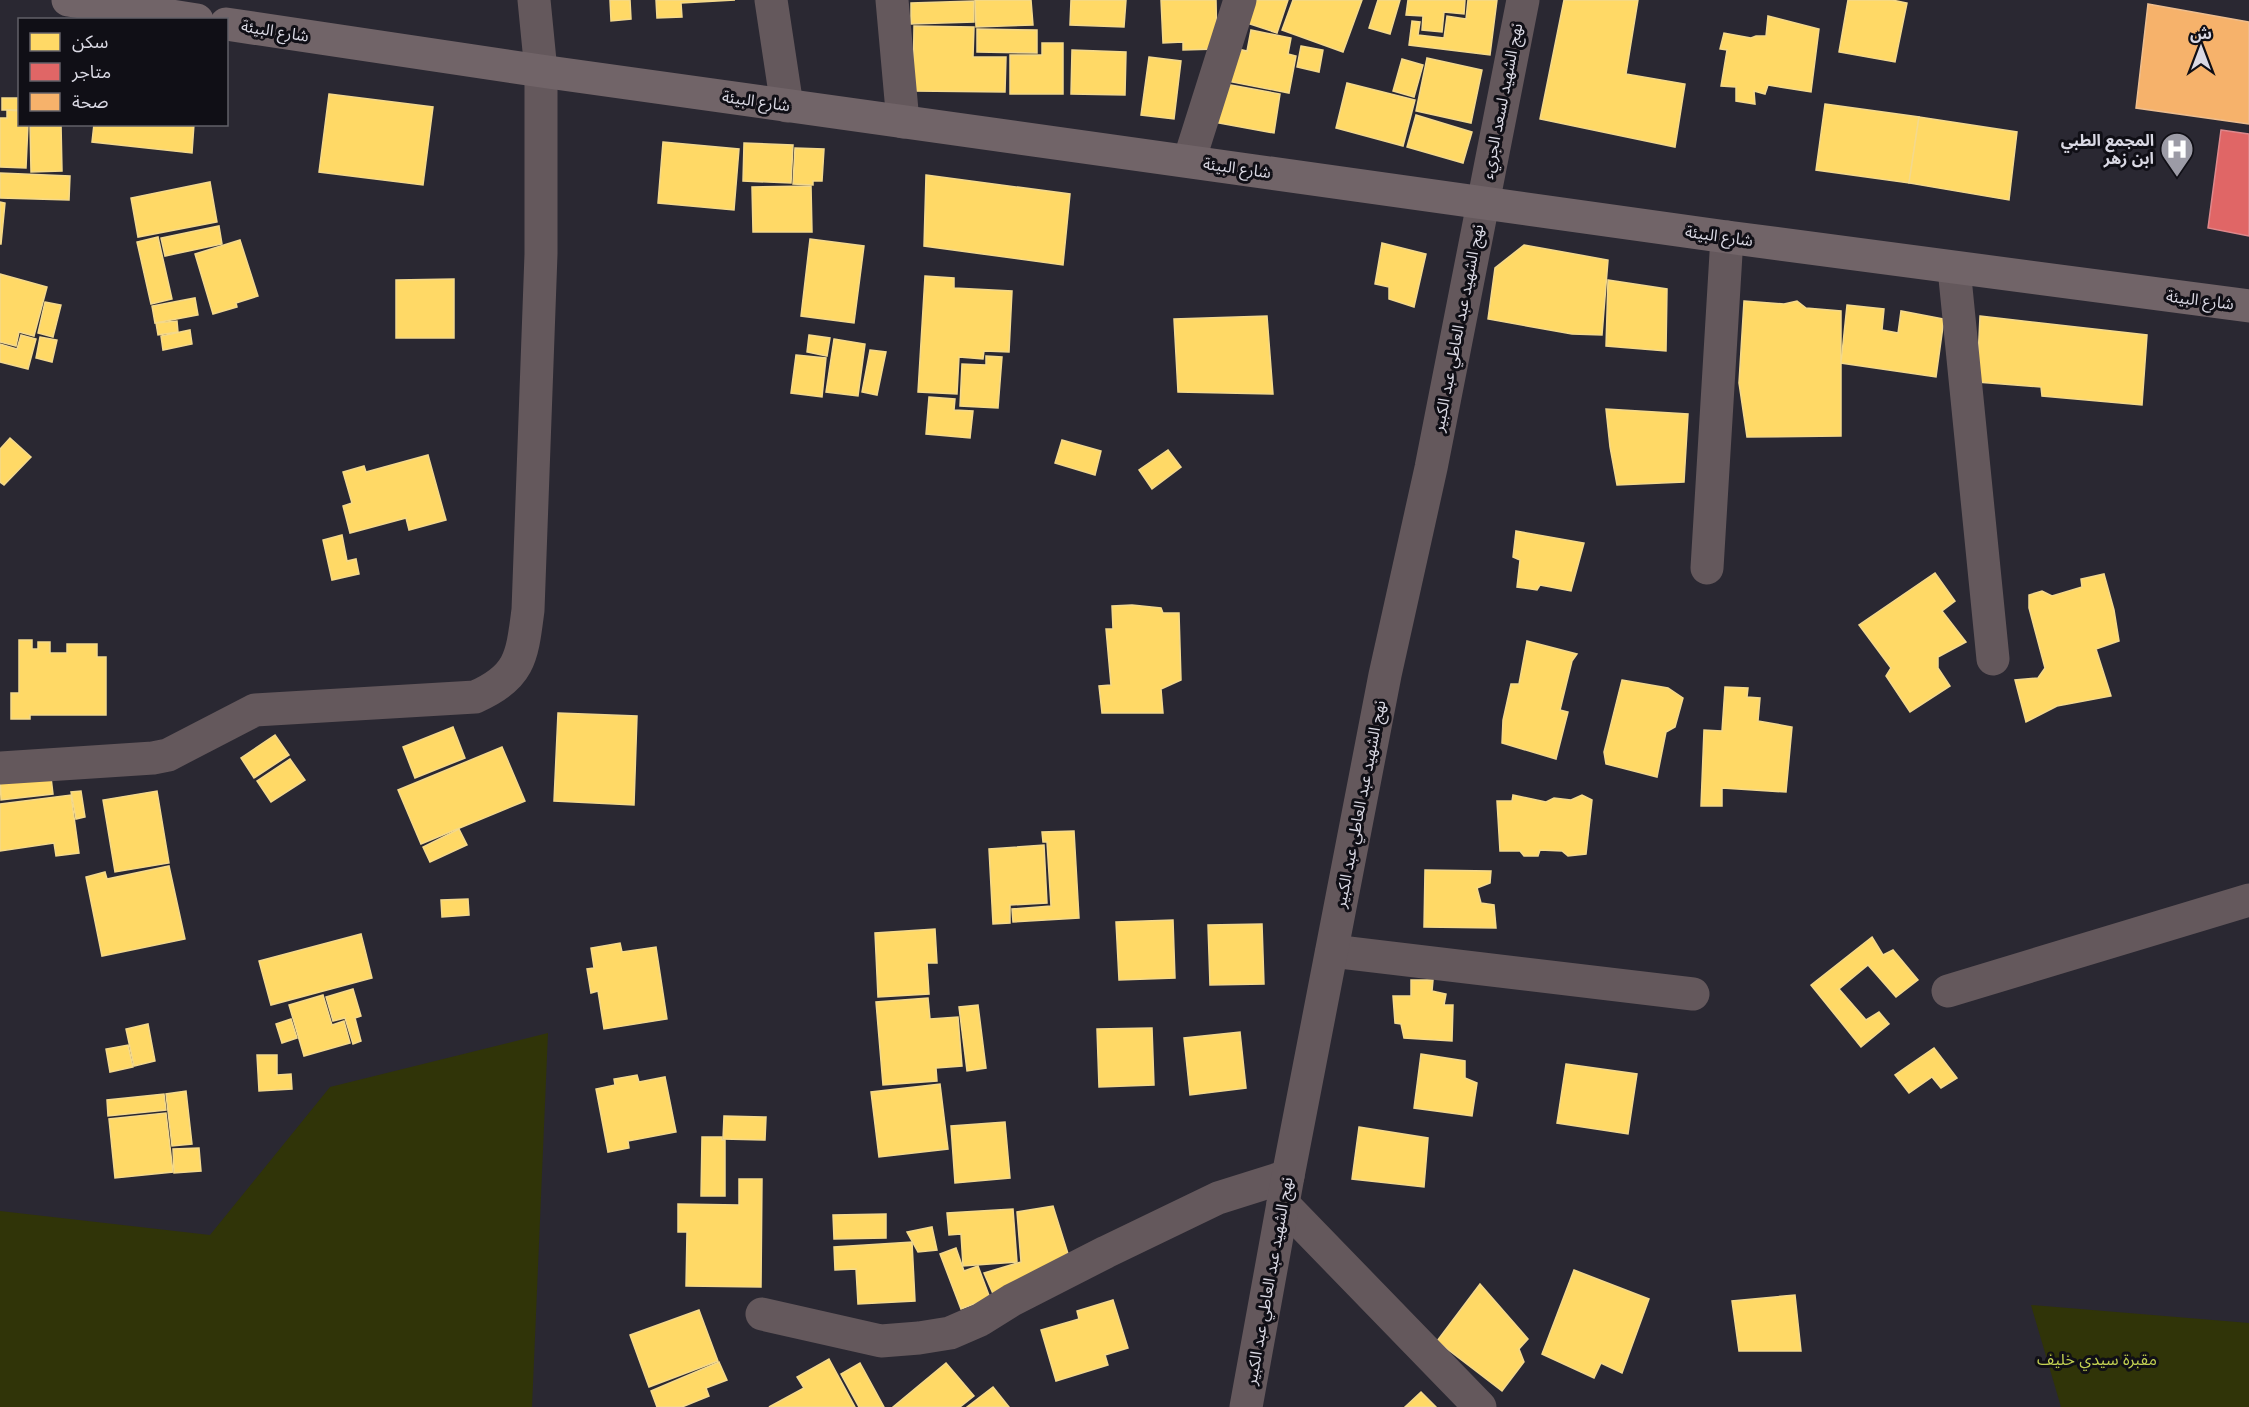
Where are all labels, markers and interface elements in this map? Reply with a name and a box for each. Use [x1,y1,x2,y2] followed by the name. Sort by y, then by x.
[239,17,310,49] street label: شارع البيئة
[18,18,228,126] legend
[2171,18,2231,78] north arrow
[1479,22,1529,181] street label: نهج الشهيد لسعد الجريء
[2190,25,2212,43] text: ش
[72,32,108,53] text: سكن
[71,62,111,83] text: متاجر
[720,88,791,118] street label: شارع البيئة
[72,92,108,112] text: صحة
[2159,131,2195,178] hospital icon: المجمع الطبي ابن زهر
[2061,132,2154,168] place label: المجمع الطبي ابن زهر
[1201,155,1272,185] street label: شارع البيئة
[1429,223,1490,435] street label: نهج الشهيد عبد العاطي عبد الكبير
[1683,223,1754,253] street label: شارع البيئة
[2165,287,2235,317] street label: شارع البيئة
[1331,699,1392,911] street label: نهج الشهيد عبد العاطي عبد الكبير
[1242,1176,1300,1388] street label: نهج الشهيد عبد العاطي عبد الكبير
[2037,1351,2157,1371] park label: مقبرة سيدي خليف

